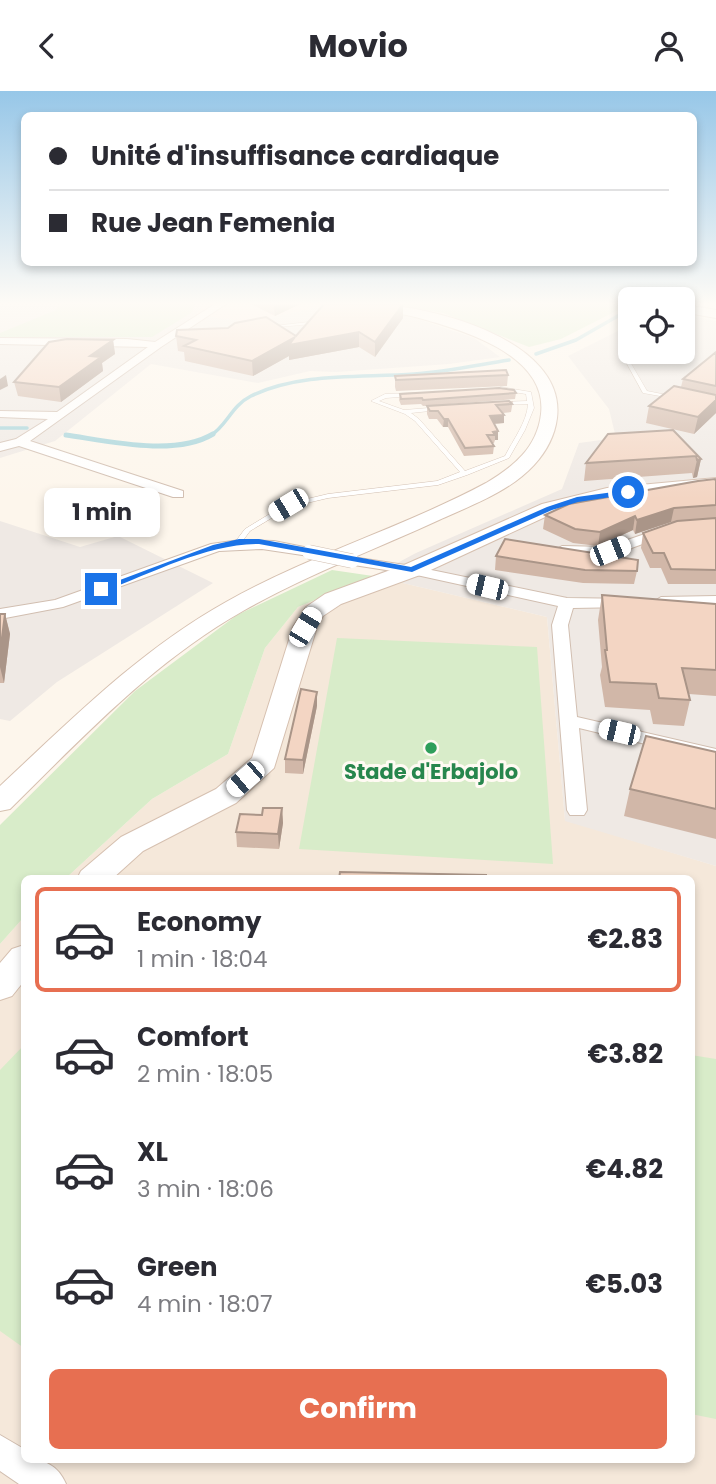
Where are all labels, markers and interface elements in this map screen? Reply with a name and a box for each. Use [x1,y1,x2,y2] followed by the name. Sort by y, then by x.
[308,23,408,68] text: Movio
[28,27,66,65] icon: back
[650,27,688,65] icon: person
[91,138,499,174] text: Unité d'insuffisance cardiaque
[91,205,335,241] text: Rue Jean Femenia
[618,287,695,364] map controls
[618,287,695,364] button: locate
[612,476,644,508] route start
[265,485,312,525] car
[43,487,159,537] callout: 1 min
[72,496,132,528] text: 1 min
[587,533,634,569] car
[465,572,510,602] car
[85,573,117,605] route end
[286,604,325,650] car
[597,717,642,747] car
[423,740,439,756] marker: Stade d'Erbajolo
[223,757,268,801] car
[344,757,518,786] place label: Stade d'Erbajolo
[137,904,261,940] text: Economy
[53,908,116,971] icon: car
[588,921,663,957] text: €2.83
[137,943,267,975] text: 1 min · 18:04
[137,1019,249,1055] text: Comfort
[53,1023,116,1086] icon: car
[588,1036,663,1072] text: €3.82
[137,1058,273,1090] text: 2 min · 18:05
[137,1134,168,1170] text: XL
[53,1138,116,1201] icon: car
[586,1151,663,1187] text: €4.82
[137,1173,274,1205] text: 3 min · 18:06
[137,1249,218,1285] text: Green
[53,1253,116,1316] icon: car
[585,1266,663,1302] text: €5.03
[137,1288,273,1320] text: 4 min · 18:07
[49,1369,667,1449] button: Confirm

